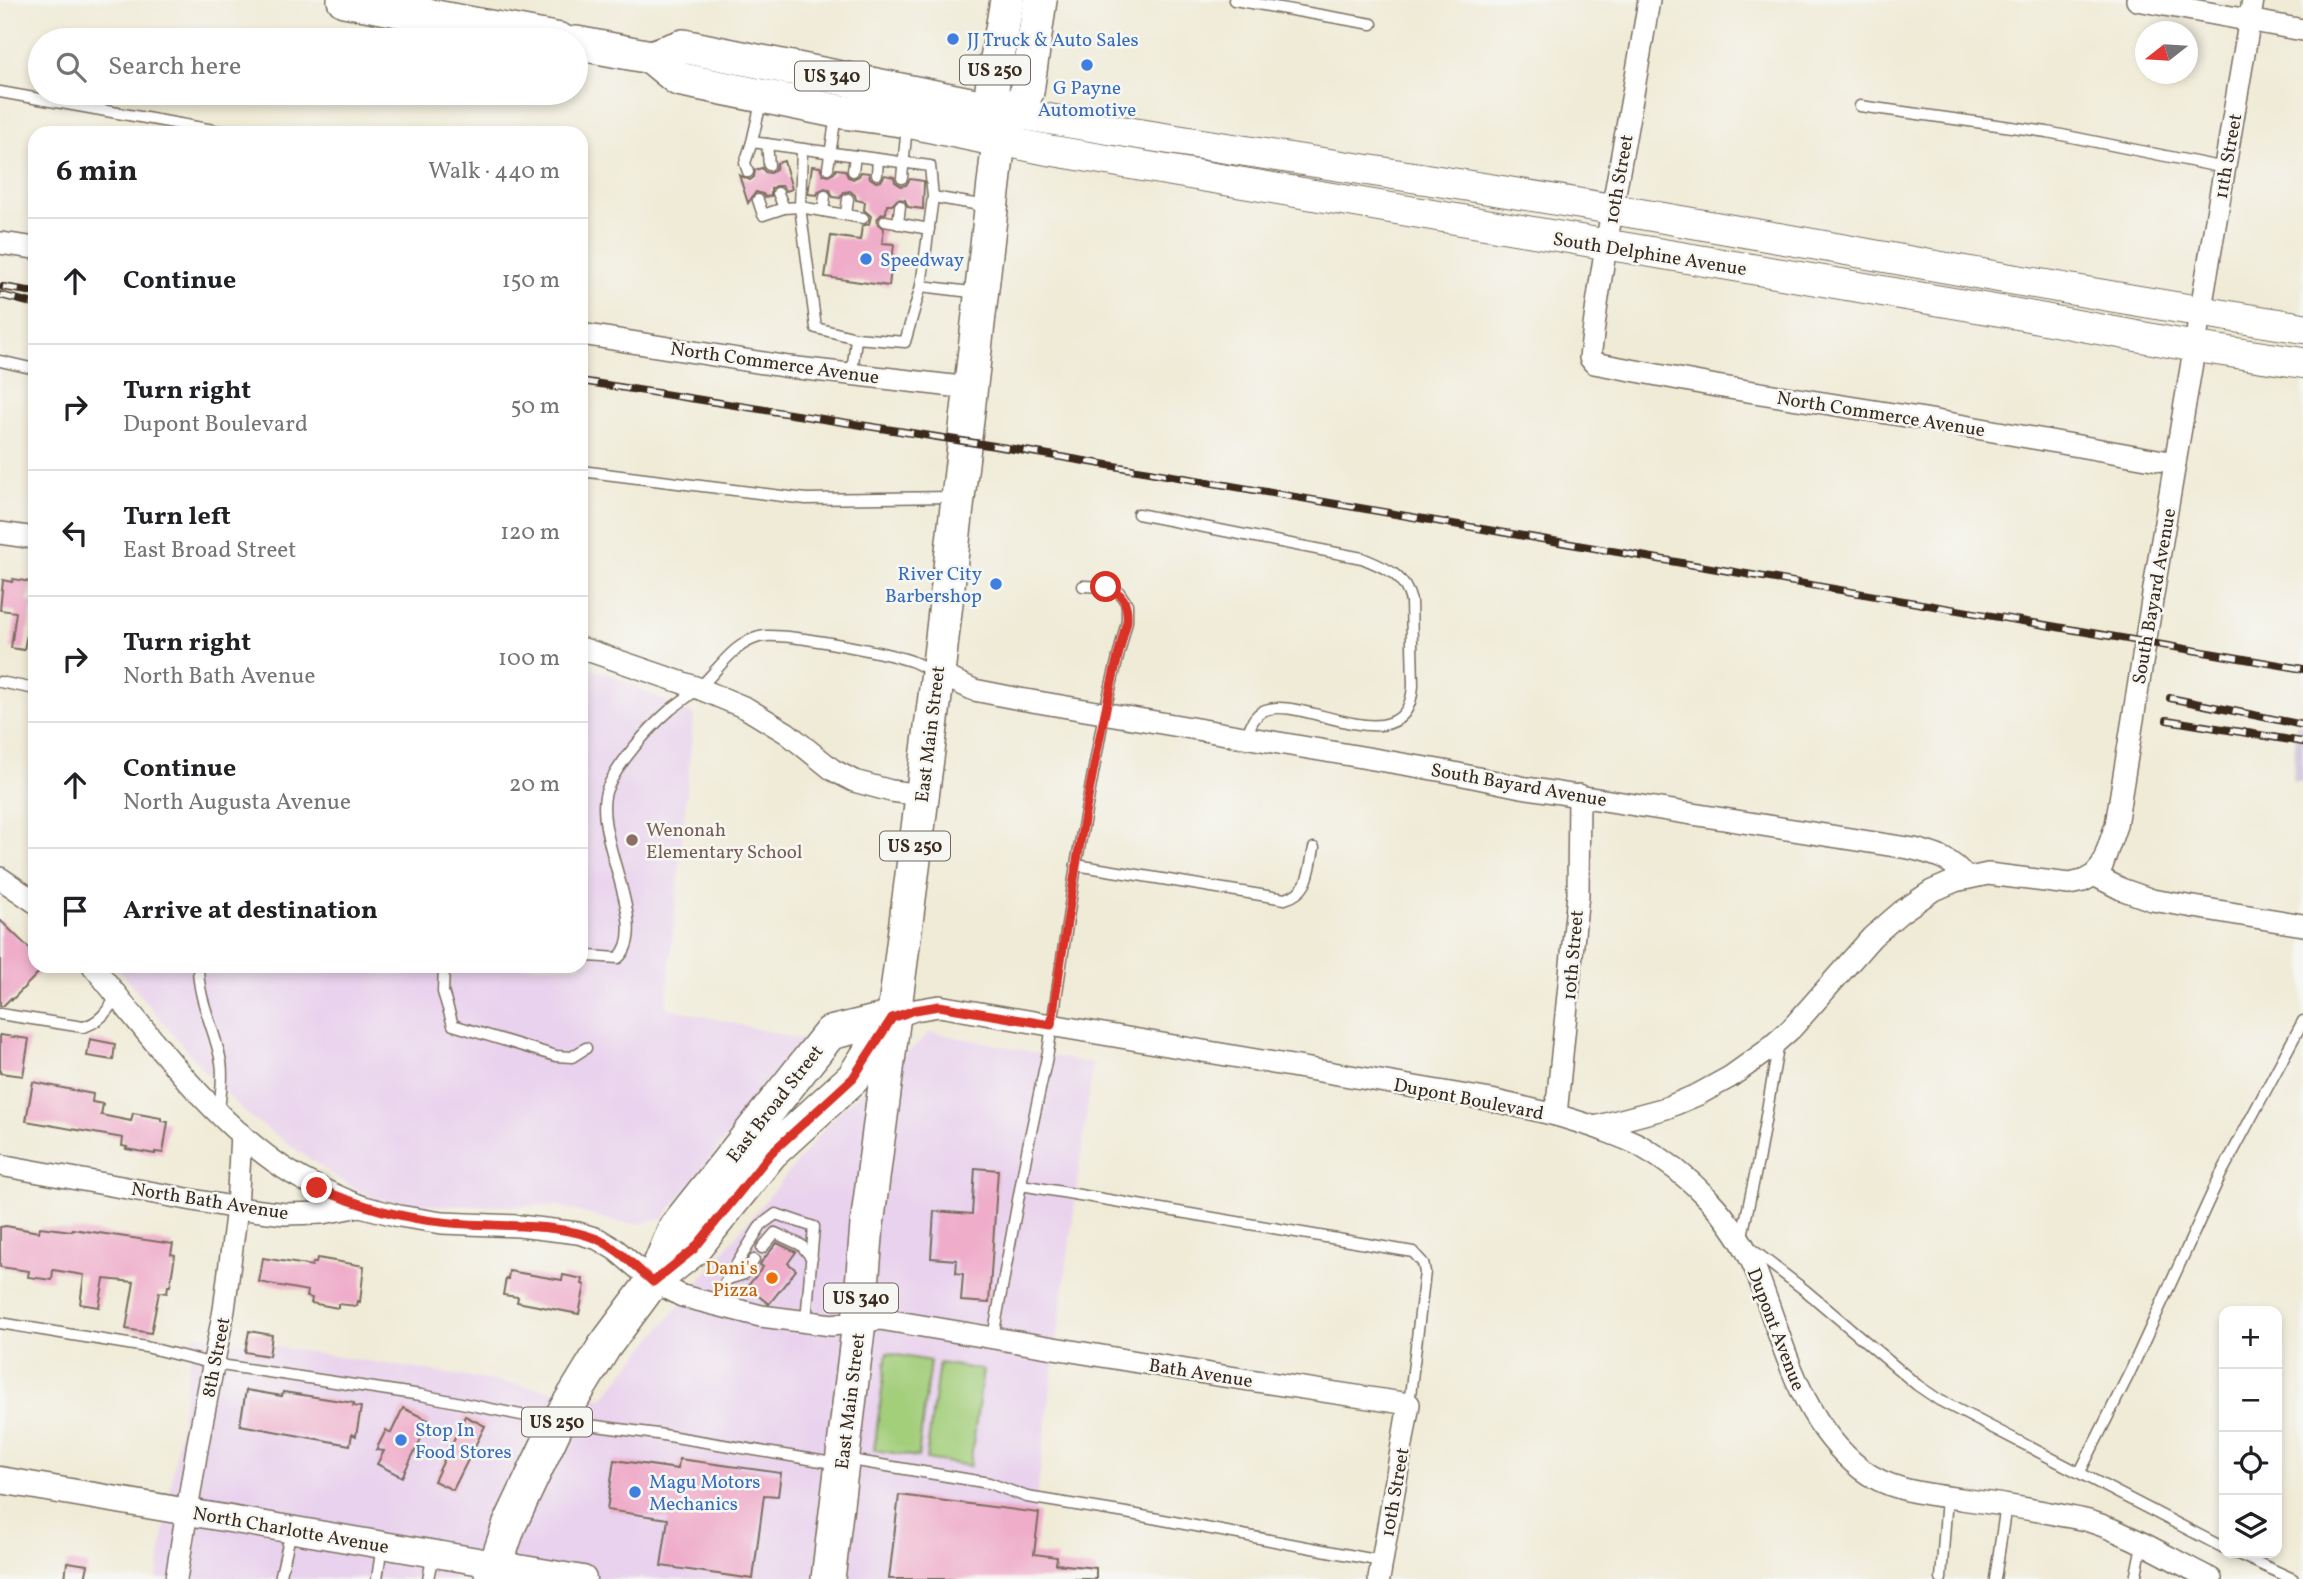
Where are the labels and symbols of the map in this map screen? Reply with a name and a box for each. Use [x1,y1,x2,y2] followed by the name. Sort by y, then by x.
[2135,21,2198,84] north arrow
[967,28,1139,54] place label: JJ Truck & Auto Sales
[945,31,961,47] marker: JJ Truck & Auto Sales
[960,56,1030,84] road number: US 250
[1079,57,1095,73] marker: G Payne Automotive
[795,62,869,90] road number: US 340
[1038,76,1136,124] place label: G Payne Automotive
[2209,111,2249,201] street label: 11th Street
[1599,132,1641,226] street label: 10th Street
[1551,227,1748,283] street label: South Delphine Avenue
[880,248,964,274] place label: Speedway
[858,251,874,267] marker: Speedway
[669,336,881,392] street label: North Commerce Avenue
[1775,386,1987,444] street label: North Commerce Avenue
[2127,506,2183,686] street label: South Bayard Avenue
[885,562,982,610] place label: River City Barbershop
[1090,571,1121,602] route start
[988,576,1004,592] marker: River City Barbershop
[910,664,952,804] street label: East Main Street
[1429,758,1609,814] street label: South Bayard Avenue
[646,818,803,866] place label: Wenonah Elementary School
[624,832,640,848] marker: Wenonah Elementary School
[880,832,950,860] road number: US 250
[1557,909,1591,1001] street label: 10th Street
[721,1040,830,1169] street label: East Broad Street
[1391,1073,1546,1127] street label: Dupont Boulevard
[301,1172,332,1203] route end
[129,1177,290,1227] street label: North Bath Avenue
[705,1256,758,1304] place label: Dani's Pizza
[1740,1265,1810,1395] street label: Dupont Avenue
[764,1270,780,1286] marker: Dani's Pizza
[824,1283,898,1312] road number: US 340
[196,1315,238,1400] street label: 8th Street
[830,1331,872,1471] street label: East Main Street
[1147,1353,1255,1395] street label: Bath Avenue
[522,1408,592,1436] road number: US 250
[415,1418,512,1466] place label: Stop In Food Stores
[393,1432,409,1448] marker: Stop In Food Stores
[1375,1445,1417,1539] street label: 10th Street
[649,1470,760,1518] place label: Magu Motors Mechanics
[627,1484,643,1500] marker: Magu Motors Mechanics
[190,1501,391,1561] street label: North Charlotte Avenue

